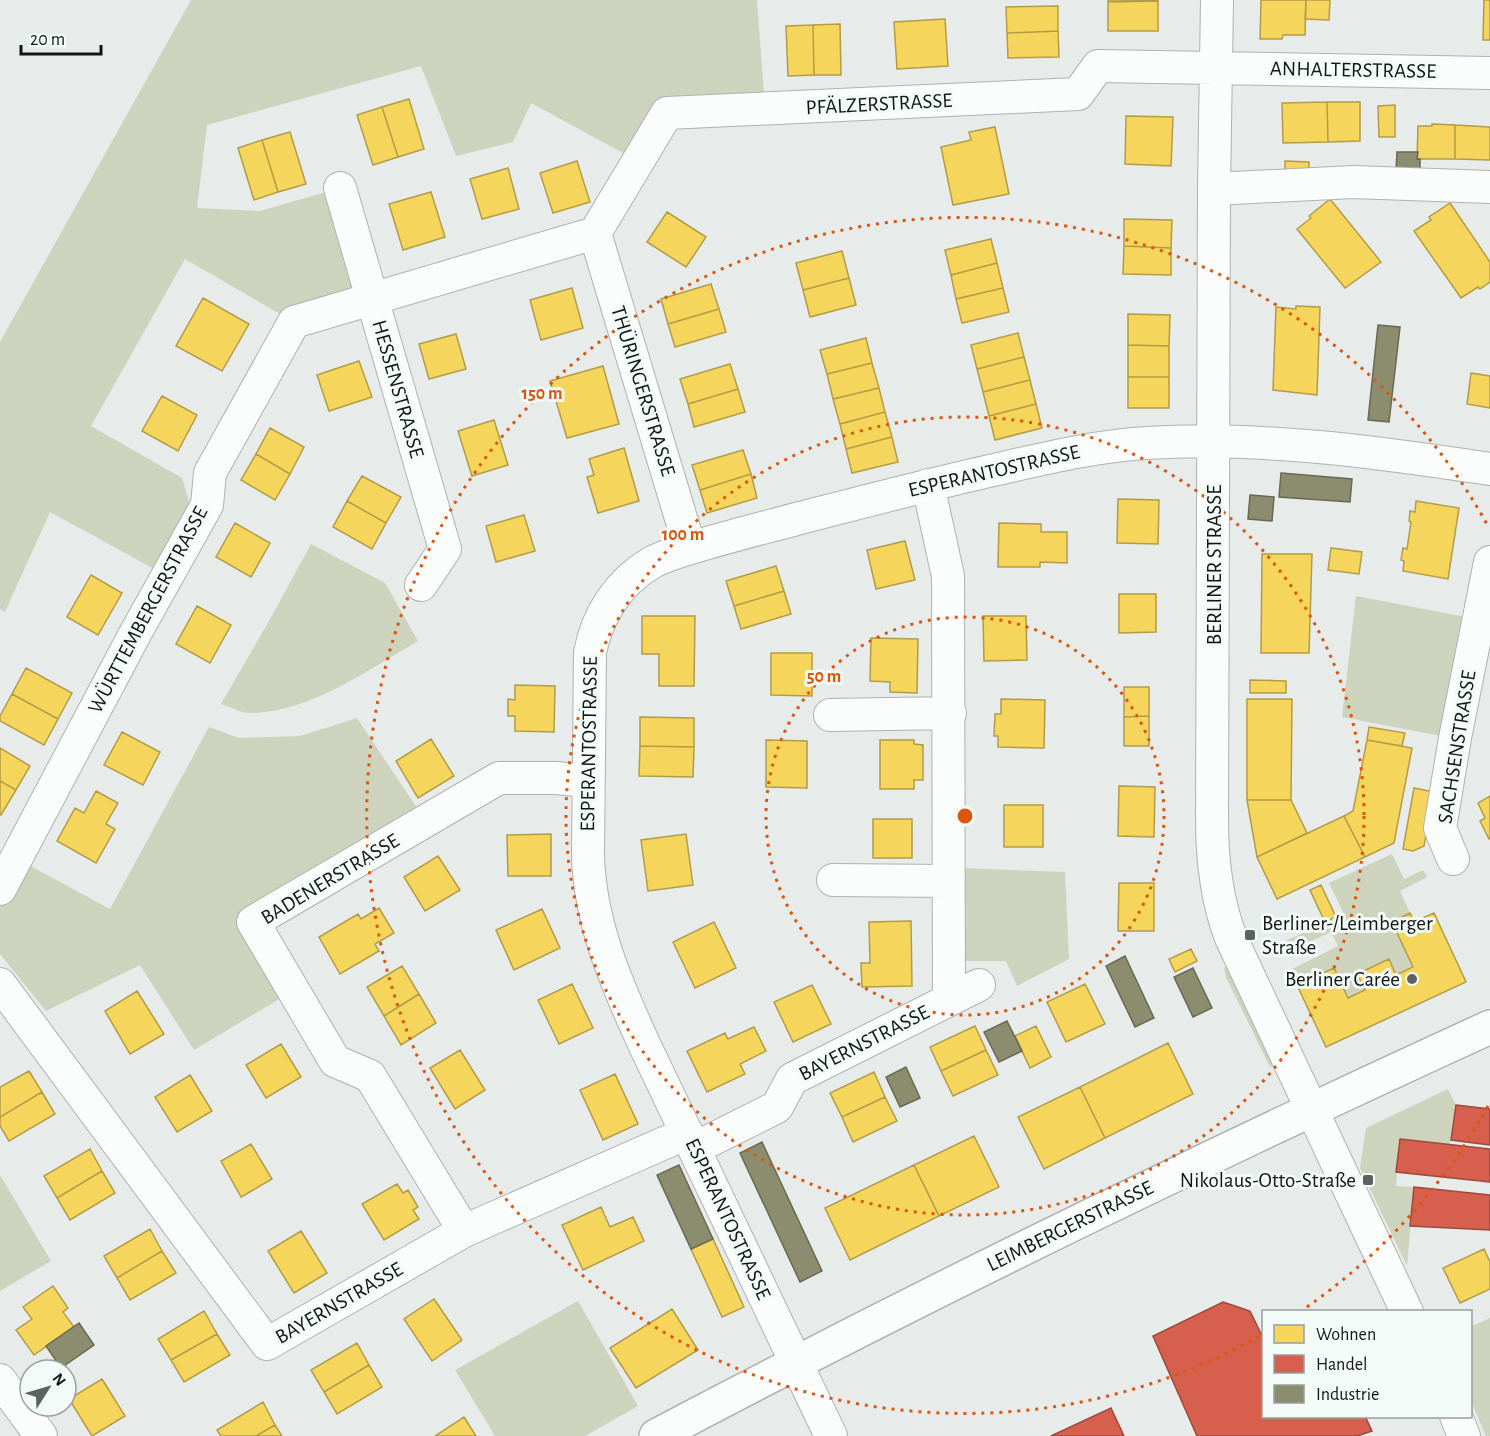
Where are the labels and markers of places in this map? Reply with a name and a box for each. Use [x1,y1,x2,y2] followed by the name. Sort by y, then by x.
[955,806,975,826] centre of rings
[1262,913,1433,958] place label: Berliner-/Leimberger Straße
[1243,928,1257,942] marker: Berliner-/Leimberger Straße
[1285,969,1400,990] place label: Berliner Carée
[1405,972,1419,986] marker: Berliner Carée
[1180,1170,1356,1191] place label: Nikolaus-Otto-Straße
[1361,1173,1375,1187] marker: Nikolaus-Otto-Straße

